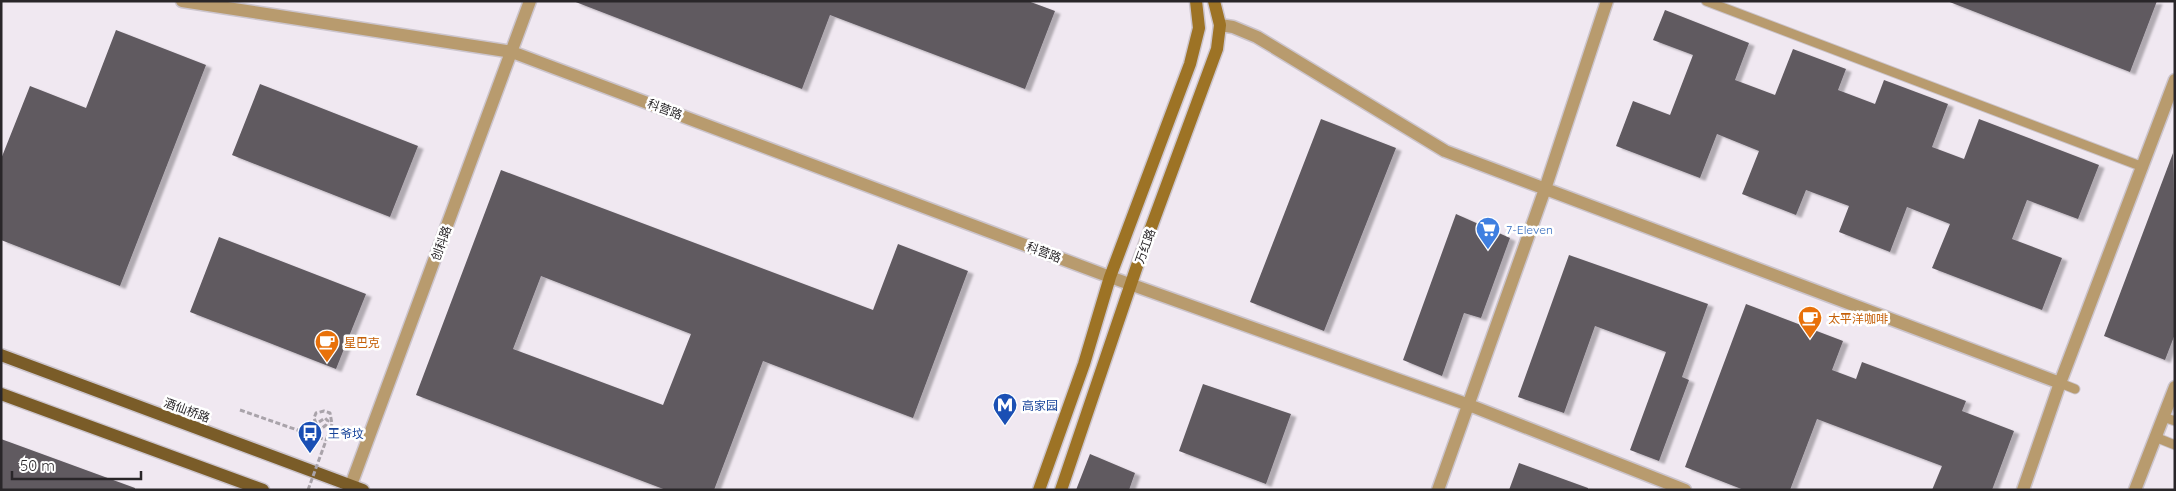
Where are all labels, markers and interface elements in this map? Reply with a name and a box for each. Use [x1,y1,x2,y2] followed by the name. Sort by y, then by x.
[646,96,684,122] street label: 科营路
[1475,216,1501,250] supermarket icon: 7-Eleven
[1506,222,1553,237] place label: 7-Eleven
[428,224,454,262] street label: 创科路
[1132,227,1158,265] street label: 万红路
[1025,239,1063,265] street label: 科营路
[1797,305,1823,339] cafe icon: 太平洋咖啡
[1828,311,1888,326] place label: 太平洋咖啡
[314,329,340,363] cafe icon: 星巴克
[344,335,380,350] place label: 星巴克
[992,392,1018,426] metro station icon: 高家园
[162,395,212,425] street label: 酒仙桥路
[1022,398,1058,413] place label: 高家园
[297,420,323,454] bus stop icon: 王爷坟
[328,426,364,441] place label: 王爷坟
[12,448,141,480] scale bar
[20,456,55,475] text: 50 m

